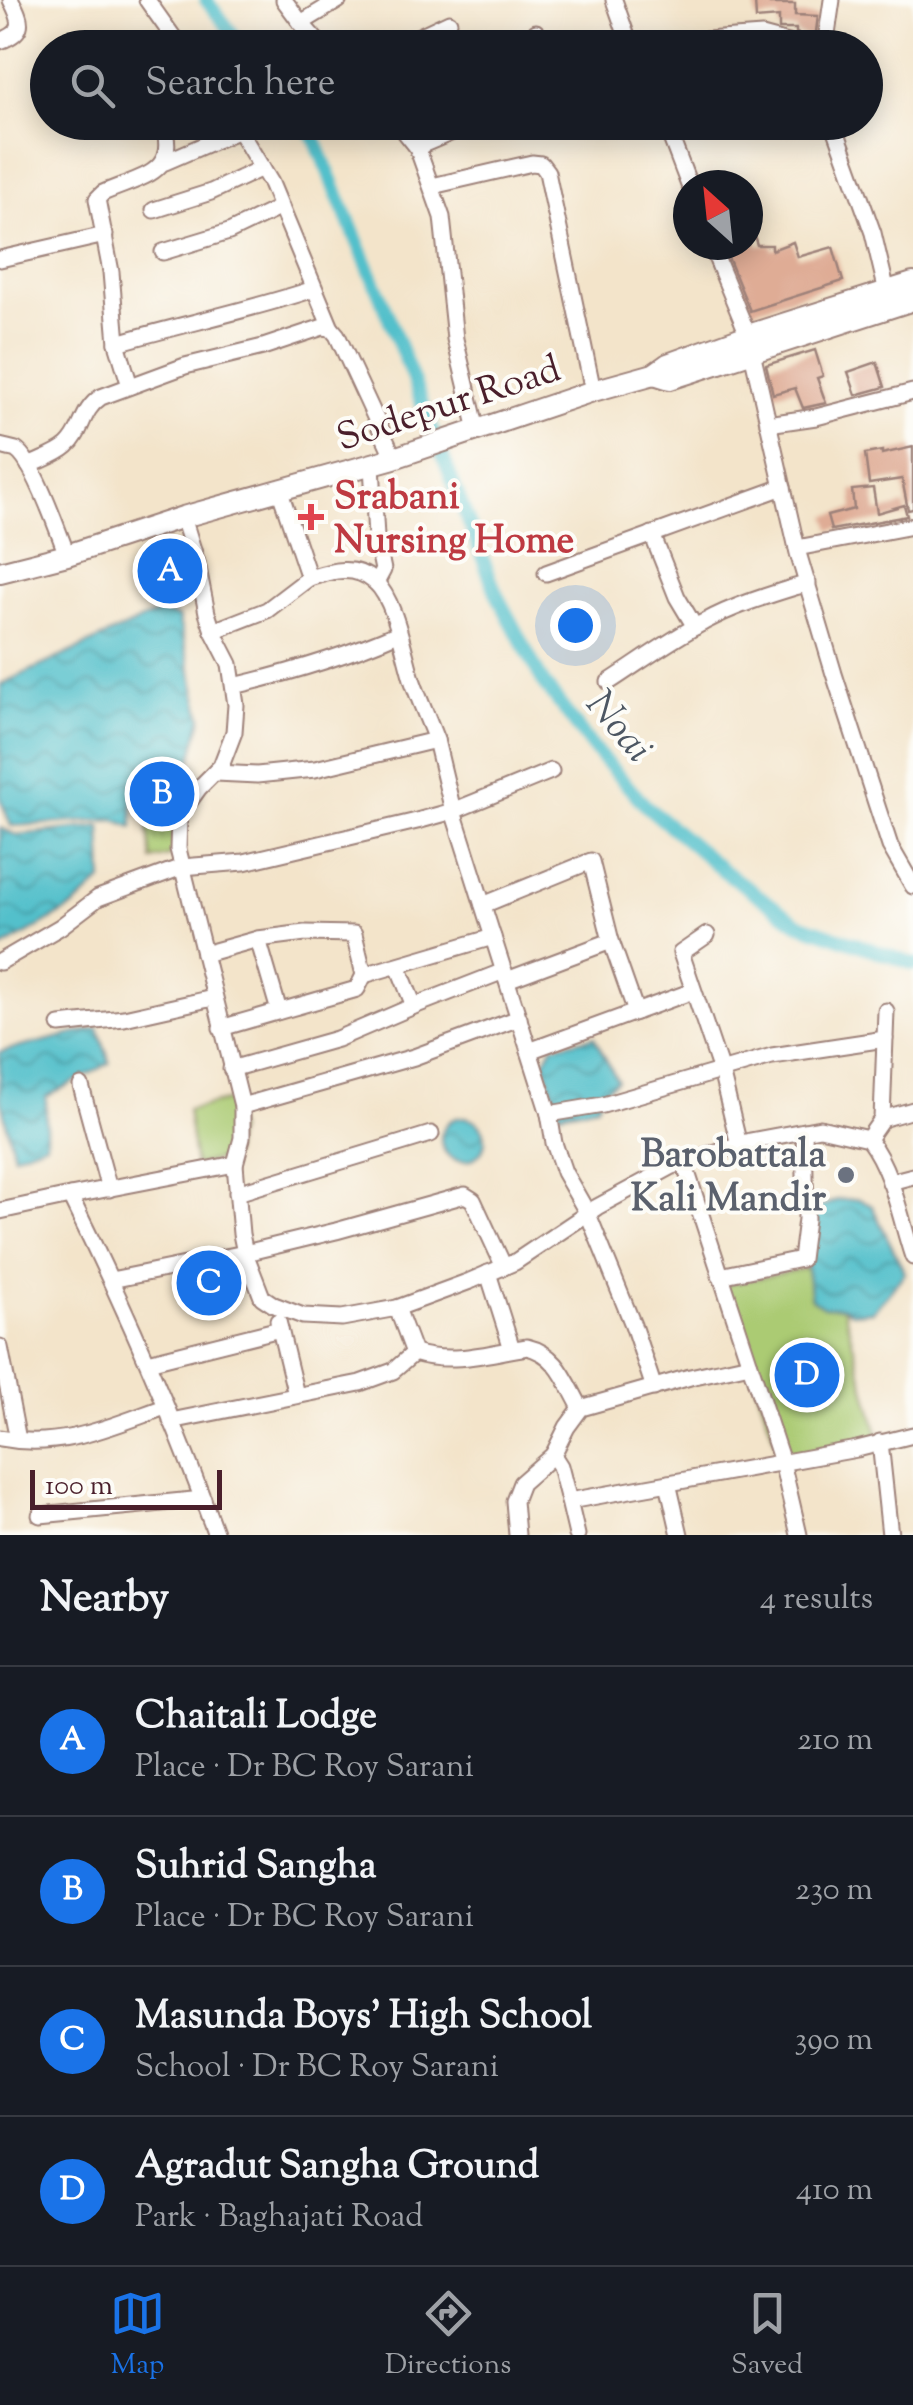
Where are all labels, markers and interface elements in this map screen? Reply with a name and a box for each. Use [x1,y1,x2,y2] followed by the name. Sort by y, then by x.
[30,30,883,140] search box
[65,58,120,113] icon: search
[145,58,336,112] text: Search here
[673,170,763,260] north arrow
[330,344,568,467] street label: Sodepur Road
[334,472,574,570] place label: Srabani Nursing Home
[298,504,324,530] marker: Srabani Nursing Home
[138,534,202,608] pin: A
[550,600,601,651] your location
[570,679,665,776] water label: Noai
[130,756,194,832] pin: B
[631,1130,827,1228] place label: Barobattala Kali Mandir
[835,1164,857,1186] marker: Barobattala Kali Mandir
[176,1246,242,1320] pin: C
[774,1338,840,1412] pin: D
[30,1465,222,1510] scale bar
[45,1467,113,1507] text: 100 m
[40,1570,169,1630] text: Nearby
[760,1577,873,1623] text: 4 results
[135,1691,377,1745] text: Chaitali Lodge
[60,1718,85,1764] text: A
[797,1718,873,1764] text: 210 m
[135,1745,474,1791] text: Place · Dr BC Roy Sarani
[135,1841,377,1895] text: Suhrid Sangha
[62,1868,83,1914] text: B
[795,1868,873,1914] text: 230 m
[135,1895,474,1941] text: Place · Dr BC Roy Sarani
[135,1991,592,2045] text: Masunda Boys' High School
[60,2018,85,2064] text: C
[795,2018,873,2064] text: 390 m
[135,2045,499,2091] text: School · Dr BC Roy Sarani
[135,2141,539,2195] text: Agradut Sangha Ground
[60,2168,85,2214] text: D
[796,2168,873,2214] text: 410 m
[135,2195,423,2241] text: Park · Baghajati Road
[110,2286,165,2386] tab: Map
[385,2286,511,2386] tab: Directions
[731,2286,803,2386] tab: Saved

